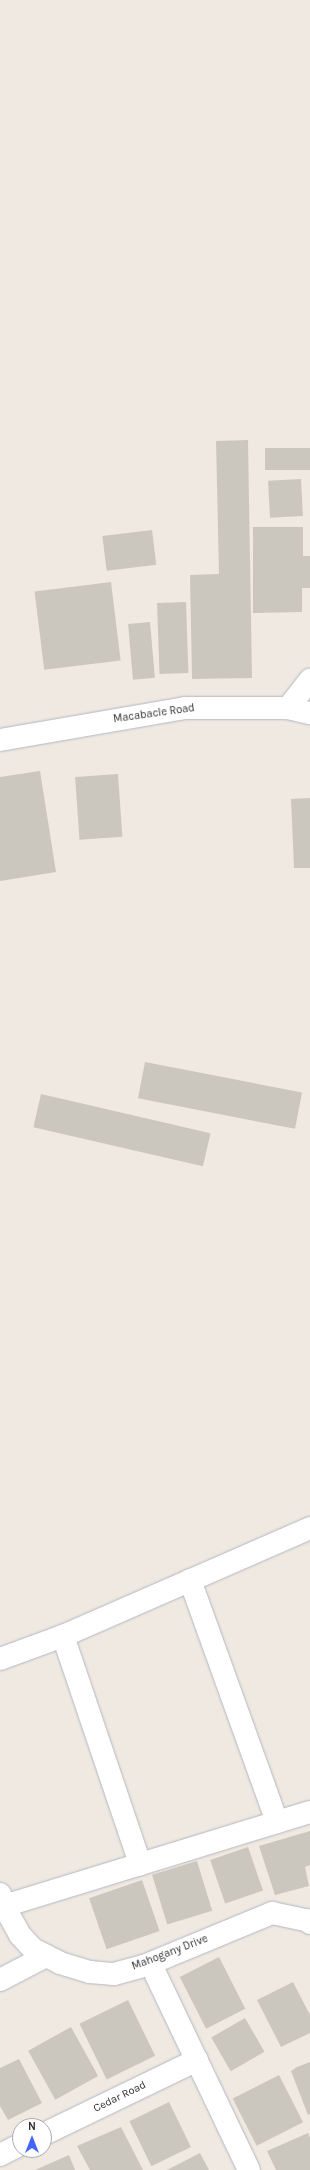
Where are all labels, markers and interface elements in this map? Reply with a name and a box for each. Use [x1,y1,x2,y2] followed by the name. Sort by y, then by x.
[112,702,196,726] street label: Macabacle Road
[130,1932,210,1974] street label: Mahogany Drive
[92,2079,148,2115] street label: Cedar Road
[12,2118,52,2158] north arrow
[28,2120,36,2133] text: N

